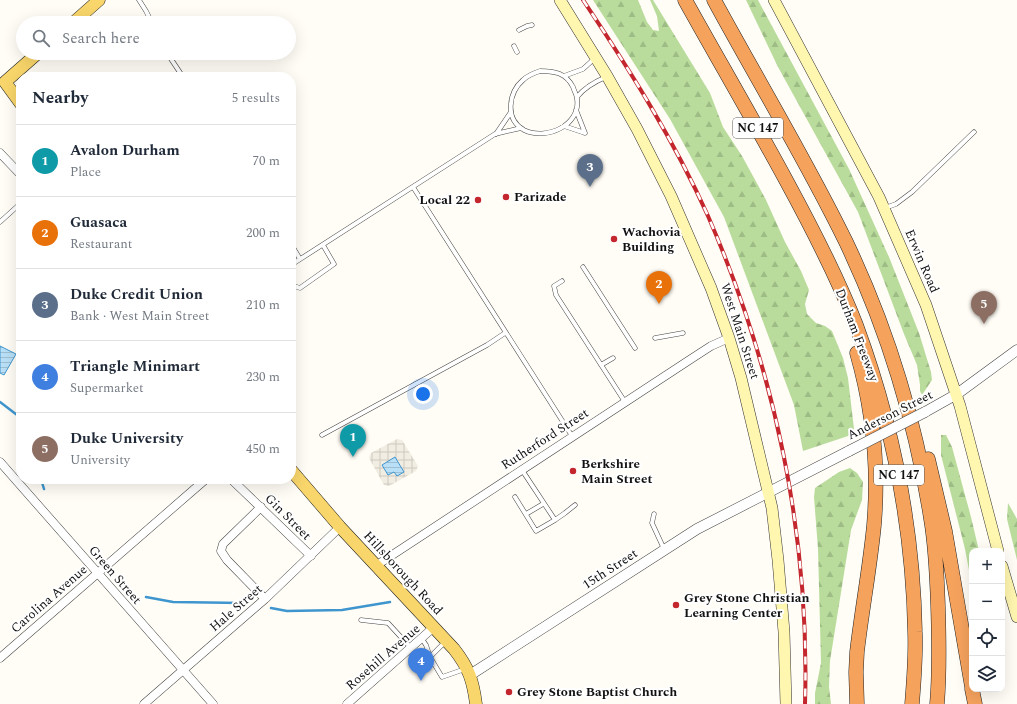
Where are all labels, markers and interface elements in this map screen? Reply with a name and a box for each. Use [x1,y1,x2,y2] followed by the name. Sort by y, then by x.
[16,16,296,60] search box
[30,27,52,49] icon: search
[62,27,140,50] text: Search here
[32,85,88,111] text: Nearby
[232,88,280,108] text: 5 results
[733,118,783,138] road number: NC 147
[70,139,180,162] text: Avalon Durham
[41,151,49,171] text: 1
[253,151,280,171] text: 70 m
[577,154,603,187] pin: 3
[70,162,101,182] text: Place
[514,187,566,207] place label: Parizade
[419,190,470,210] place label: Local 22
[501,192,511,202] marker: Parizade
[473,195,483,205] marker: Local 22
[70,211,127,234] text: Guasaca
[622,222,681,257] place label: Wachovia Building
[41,223,49,243] text: 2
[246,223,280,243] text: 200 m
[900,226,944,296] street label: Erwin Road
[70,234,132,254] text: Restaurant
[609,234,619,244] marker: Wachovia Building
[646,271,672,304] pin: 2
[715,280,765,382] street label: West Main Street
[70,283,203,306] text: Duke Credit Union
[830,285,884,385] street label: Durham Freeway
[971,291,997,324] pin: 5
[41,295,49,315] text: 3
[246,295,280,315] text: 210 m
[70,306,209,326] text: Bank · West Main Street
[70,355,200,378] text: Triangle Minimart
[41,367,49,387] text: 4
[246,367,280,387] text: 230 m
[70,378,144,398] text: Supermarket
[413,384,433,404] your location
[844,385,937,445] street label: Anderson Street
[497,403,593,475] street label: Rutherford Street
[340,424,366,457] pin: 1
[70,427,183,450] text: Duke University
[41,439,49,459] text: 5
[246,439,280,459] text: 450 m
[70,450,130,470] text: University
[581,454,652,489] place label: Berkshire Main Street
[874,465,924,485] road number: NC 147
[568,466,578,476] marker: Berkshire Main Street
[260,489,316,545] street label: Gin Street
[359,526,447,620] street label: Hillsborough Road
[84,541,147,609] street label: Green Street
[578,543,642,594] street label: 15th Street
[969,548,1005,692] map controls
[969,548,1005,584] button: +
[6,560,92,638] street label: Carolina Avenue
[205,579,267,637] street label: Hale Street
[969,584,1005,620] button: −
[684,588,810,623] place label: Grey Stone Christian Learning Center
[671,600,681,610] marker: Grey Stone Christian Learning Center
[341,619,425,695] street label: Rosehill Avenue
[969,620,1005,656] button: locate
[408,648,434,681] pin: 4
[969,656,1005,692] button: layers
[517,682,677,702] place label: Grey Stone Baptist Church
[504,687,514,697] marker: Grey Stone Baptist Church

